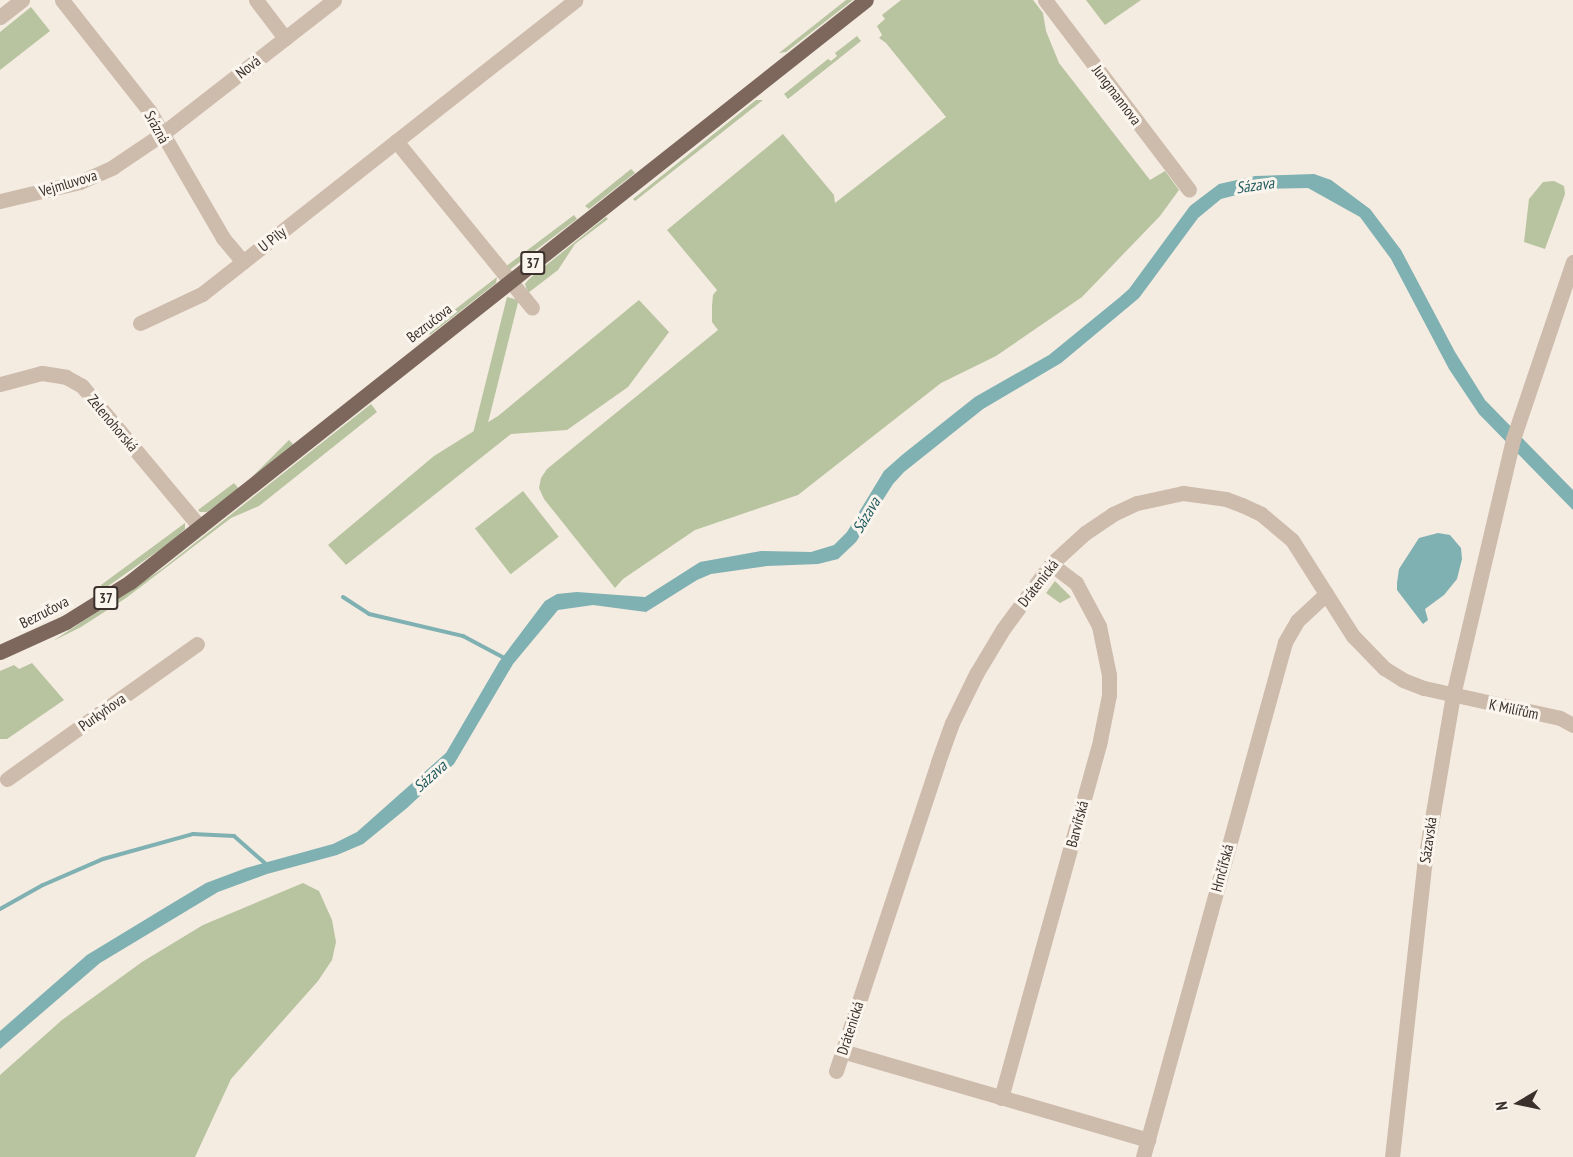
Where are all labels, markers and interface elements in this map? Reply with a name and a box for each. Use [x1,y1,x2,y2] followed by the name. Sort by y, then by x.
[232,52,264,82] street label: Nová
[1089,62,1145,128] street label: Jungmannova
[141,108,173,146] street label: Srázná
[37,166,99,200] street label: Vejmluvova
[1235,173,1275,197] water label: Sázava
[255,223,289,255] street label: U Pily
[520,252,546,274] road number: 37
[403,300,455,346] street label: Bezručova
[84,391,142,455] street label: Zelenohorská
[848,494,884,536] water label: Sázava
[1014,556,1062,610] street label: Drátenická
[92,587,120,609] road number: 37
[17,592,71,632] street label: Bezručova
[75,689,129,735] street label: Purkyňova
[1487,695,1541,723] street label: K Milířům
[409,756,451,796] water label: Sázava
[1062,799,1092,849] street label: Barvířská
[1416,816,1440,864] street label: Sázavská
[1207,842,1237,894] street label: Hrnčířská
[833,999,867,1057] street label: Drátenická
[1489,1073,1549,1133] north arrow
[1491,1100,1512,1112] text: N

